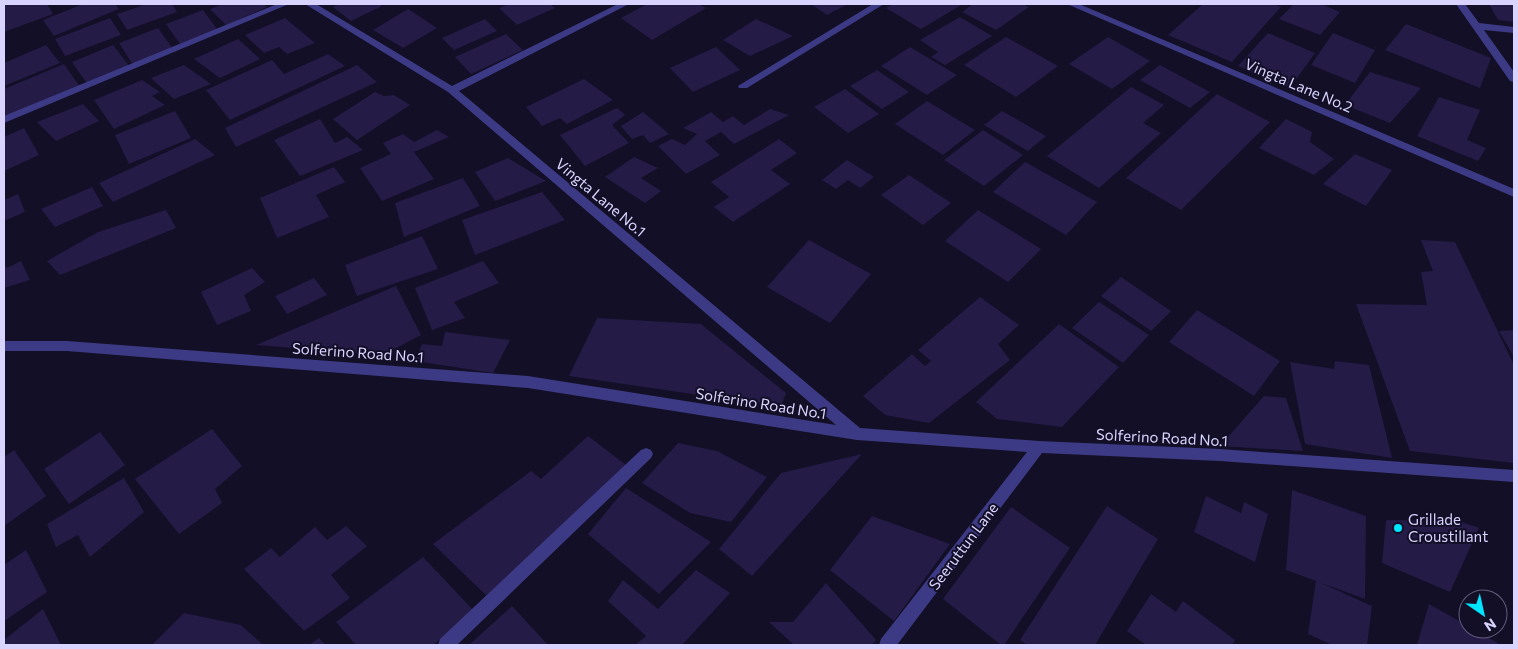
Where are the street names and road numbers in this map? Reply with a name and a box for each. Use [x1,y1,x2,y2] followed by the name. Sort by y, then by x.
[1242,54,1356,116] street label: Vingta Lane No.2
[552,154,650,240] street label: Vingta Lane No.1
[292,338,424,366] street label: Solferino Road No.1
[694,384,828,422] street label: Solferino Road No.1
[1096,425,1228,449] street label: Solferino Road No.1
[924,499,1002,593] street label: Seeruttun Lane

